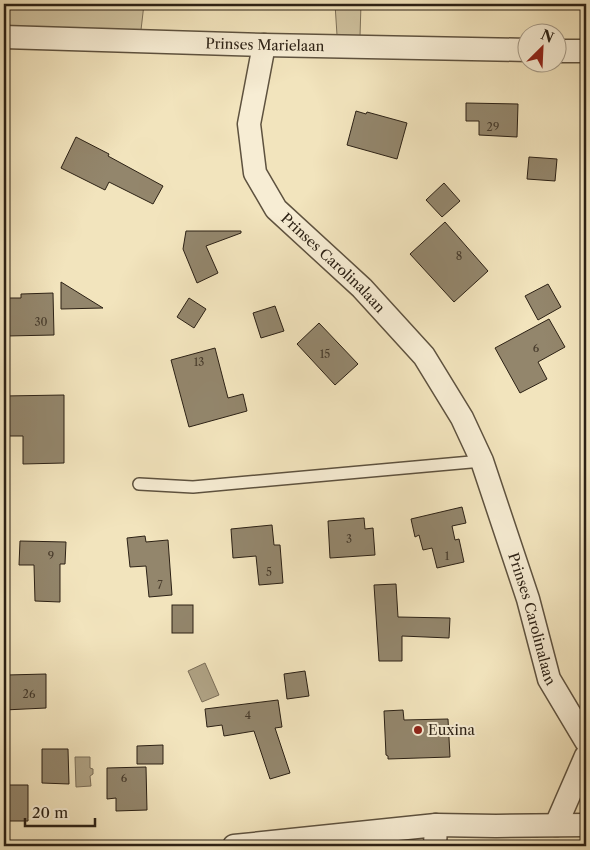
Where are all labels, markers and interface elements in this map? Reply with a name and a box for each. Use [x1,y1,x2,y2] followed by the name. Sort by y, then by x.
[518,22,568,72] north arrow
[538,25,557,47] text: N
[205,34,325,55] street label: Prinses Marielaan
[487,120,499,134] house number: 29
[277,209,389,317] street label: Prinses Carolinalaan
[456,249,462,263] house number: 8
[34,315,48,329] house number: 30
[533,341,540,355] house number: 6
[320,347,330,361] house number: 15
[194,355,204,369] house number: 13
[346,532,352,546] house number: 3
[48,549,54,563] house number: 9
[445,549,450,563] house number: 1
[504,550,560,689] street label: Prinses Carolinalaan
[266,565,272,579] house number: 5
[157,578,163,592] house number: 7
[23,687,36,701] house number: 26
[245,708,251,722] house number: 4
[428,721,475,739] place label: Euxina
[412,724,424,736] marker: Euxina
[121,771,128,785] house number: 6
[25,795,95,827] scale bar
[32,803,68,822] text: 20 m

